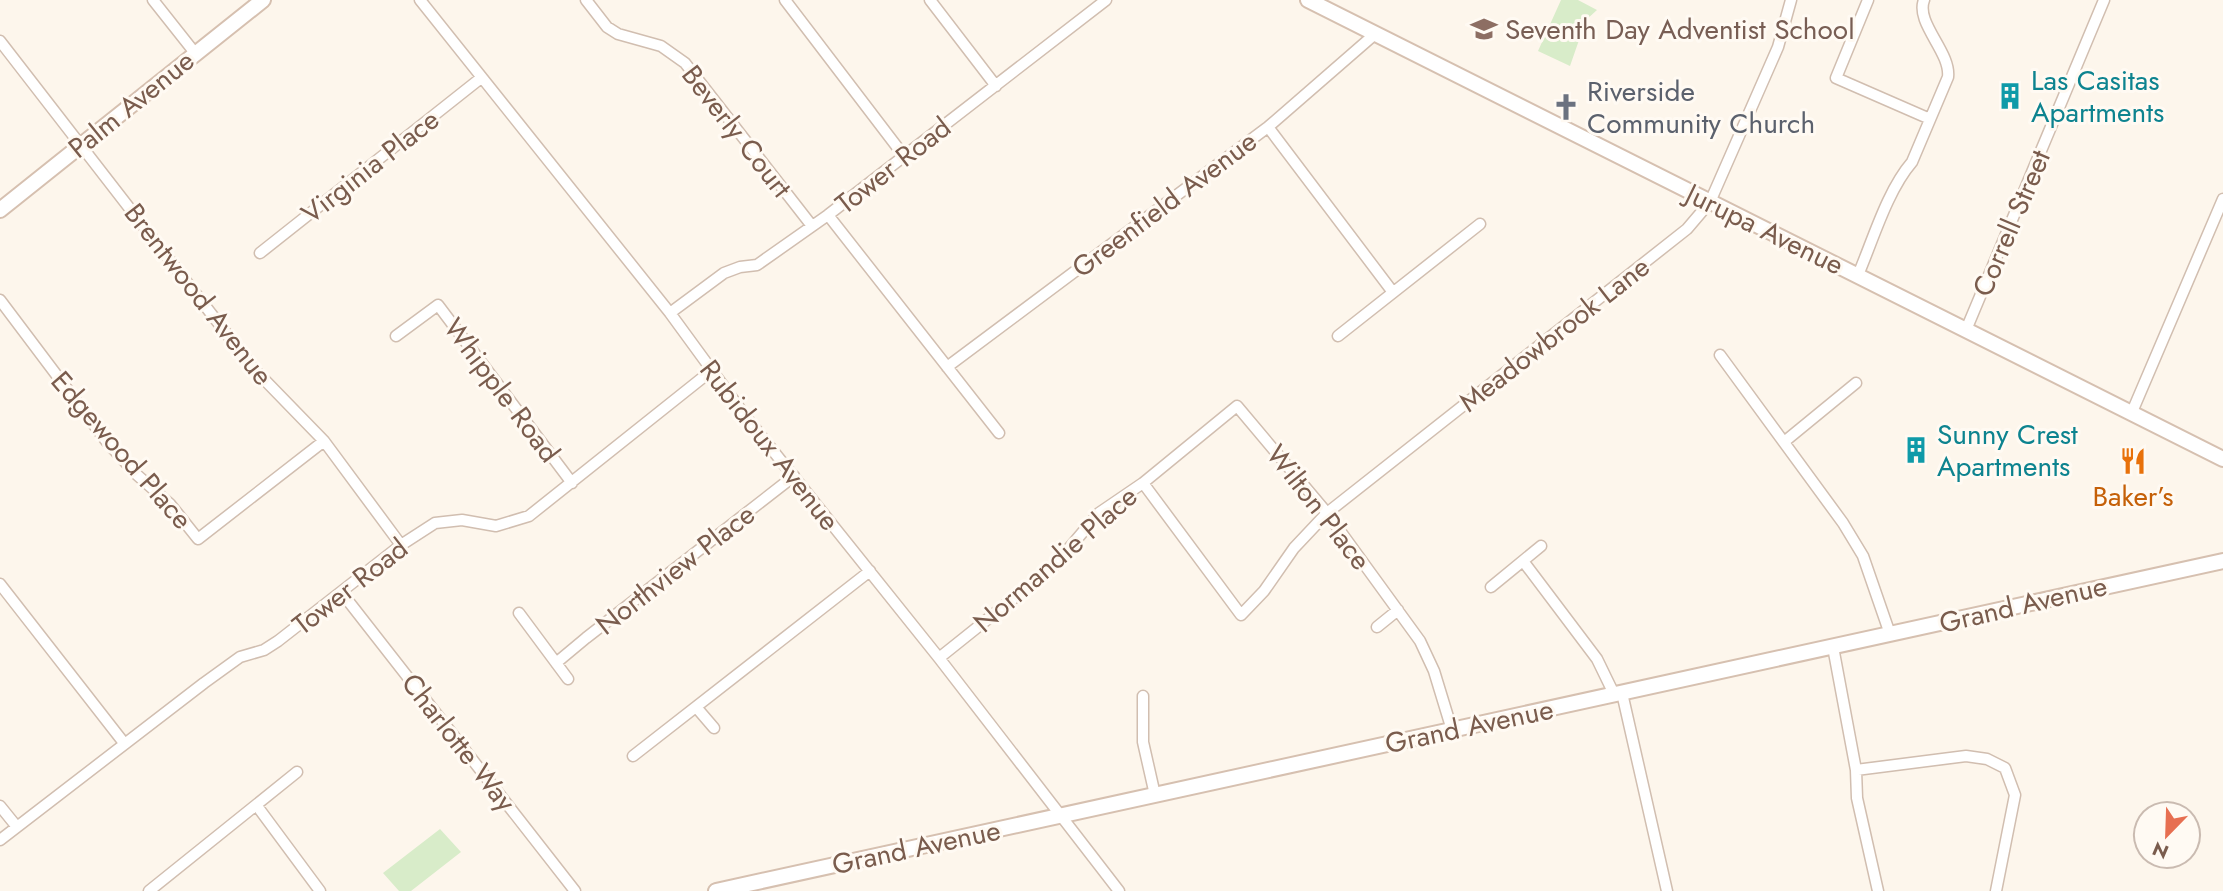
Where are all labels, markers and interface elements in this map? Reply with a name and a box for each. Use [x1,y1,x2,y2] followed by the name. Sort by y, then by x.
[1505,9,1855,50] place label: Seventh Day Adventist School
[1469,14,1499,44] school or university icon: Seventh Day Adventist School
[59,41,203,168] street label: Palm Avenue
[672,56,802,206] street label: Beverly Court
[2031,60,2164,133] place label: Las Casitas Apartments
[1587,71,1815,144] place label: Riverside Community Church
[1995,81,2025,111] building icon: Las Casitas Apartments
[1551,92,1581,122] church icon: Riverside Community Church
[293,99,448,233] street label: Virginia Place
[827,107,960,224] street label: Tower Road
[1063,121,1265,288] street label: Greenfield Avenue
[1962,143,2061,303] street label: Correll Street
[1675,172,1851,285] street label: Jurupa Avenue
[114,194,283,394] street label: Brentwood Avenue
[1450,247,1658,422] street label: Meadowbrook Lane
[434,310,570,471] street label: Whipple Road
[690,351,849,539] street label: Rubidoux Avenue
[41,362,202,538] street label: Edgewood Place
[1937,414,2078,487] place label: Sunny Crest Apartments
[1901,435,1931,465] building icon: Sunny Crest Apartments
[1256,436,1381,579] street label: Wilton Place
[2118,446,2148,476] restaurant icon: Baker’s
[964,476,1146,642] street label: Normandie Place
[2092,476,2174,517] place label: Baker’s
[587,494,764,645] street label: Northview Place
[284,528,417,645] street label: Tower Road
[1935,565,2111,644] street label: Grand Avenue
[392,664,526,821] street label: Charlotte Way
[1381,689,1557,764] street label: Grand Avenue
[2132,800,2202,870] north arrow
[828,810,1004,885] street label: Grand Avenue
[2148,835,2173,866] text: N

